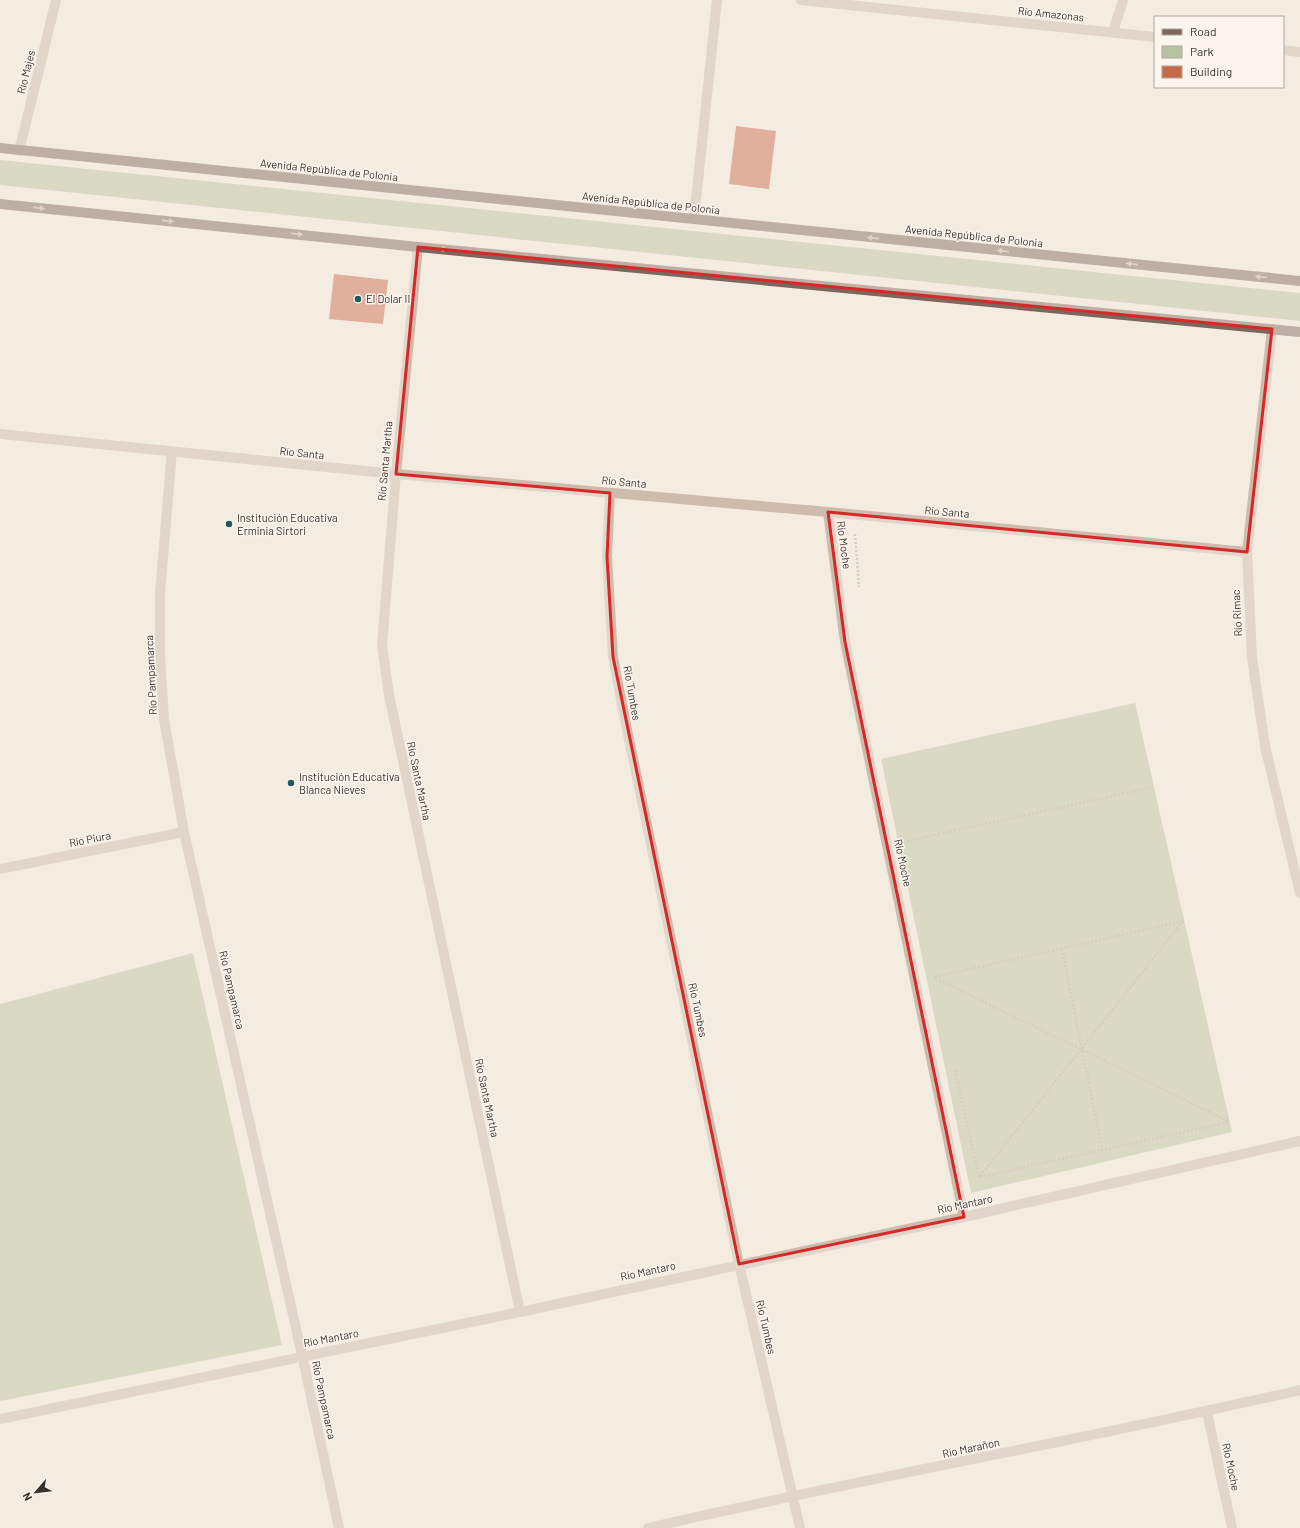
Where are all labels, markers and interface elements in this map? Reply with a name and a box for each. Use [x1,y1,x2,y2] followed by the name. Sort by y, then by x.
[1017,4,1085,23] street label: Río Amazonas
[1154,16,1284,88] legend
[1190,24,1217,38] text: Road
[1190,44,1214,58] text: Park
[14,49,37,95] street label: Río Majes
[1190,64,1232,78] text: Building
[259,156,399,183] street label: Avenida República de Polonia
[581,189,721,216] street label: Avenida República de Polonia
[33,205,45,211] one-way arrow
[162,218,174,225] one-way arrow
[904,222,1044,249] street label: Avenida República de Polonia
[291,231,303,238] one-way arrow
[867,234,879,241] one-way arrow
[435,246,447,252] one-way arrow
[996,248,1009,254] one-way arrow
[1126,261,1138,267] one-way arrow
[1255,274,1267,280] one-way arrow
[366,292,410,305] place label: El Dolar II
[353,294,363,304] marker: El Dolar II
[375,420,394,501] street label: Río Santa Martha
[279,444,325,461] street label: Río Santa
[601,473,647,490] street label: Río Santa
[924,503,970,520] street label: Río Santa
[237,511,338,537] place label: Institución Educativa Erminia Sirtori
[224,519,234,529] marker: Institución Educativa Erminia Sirtori
[835,520,854,570] street label: Río Moche
[1229,589,1244,637] street label: Río Rimac
[142,635,159,715] street label: Río Pampamarca
[621,664,644,721] street label: Rio Tumbes
[405,740,434,821] street label: Río Santa Martha
[299,770,400,796] place label: Institución Educativa Blanca Nieves
[286,778,296,788] marker: Institución Educativa Blanca Nieves
[68,828,112,849] street label: Río Piura
[892,838,915,888] street label: Río Moche
[217,949,248,1030] street label: Río Pampamarca
[686,981,711,1038] street label: Rio Tumbes
[473,1057,502,1138] street label: Río Santa Martha
[936,1191,994,1216] street label: Río Mantaro
[619,1258,677,1283] street label: Río Mantaro
[754,1298,779,1355] street label: Rio Tumbes
[302,1326,360,1349] street label: Río Mantaro
[310,1359,339,1440] street label: Río Pampamarca
[941,1435,1001,1460] street label: Río Marañon
[1220,1442,1243,1492] street label: Río Moche
[16,1472,56,1512] north arrow
[19,1491,34,1503] text: N

